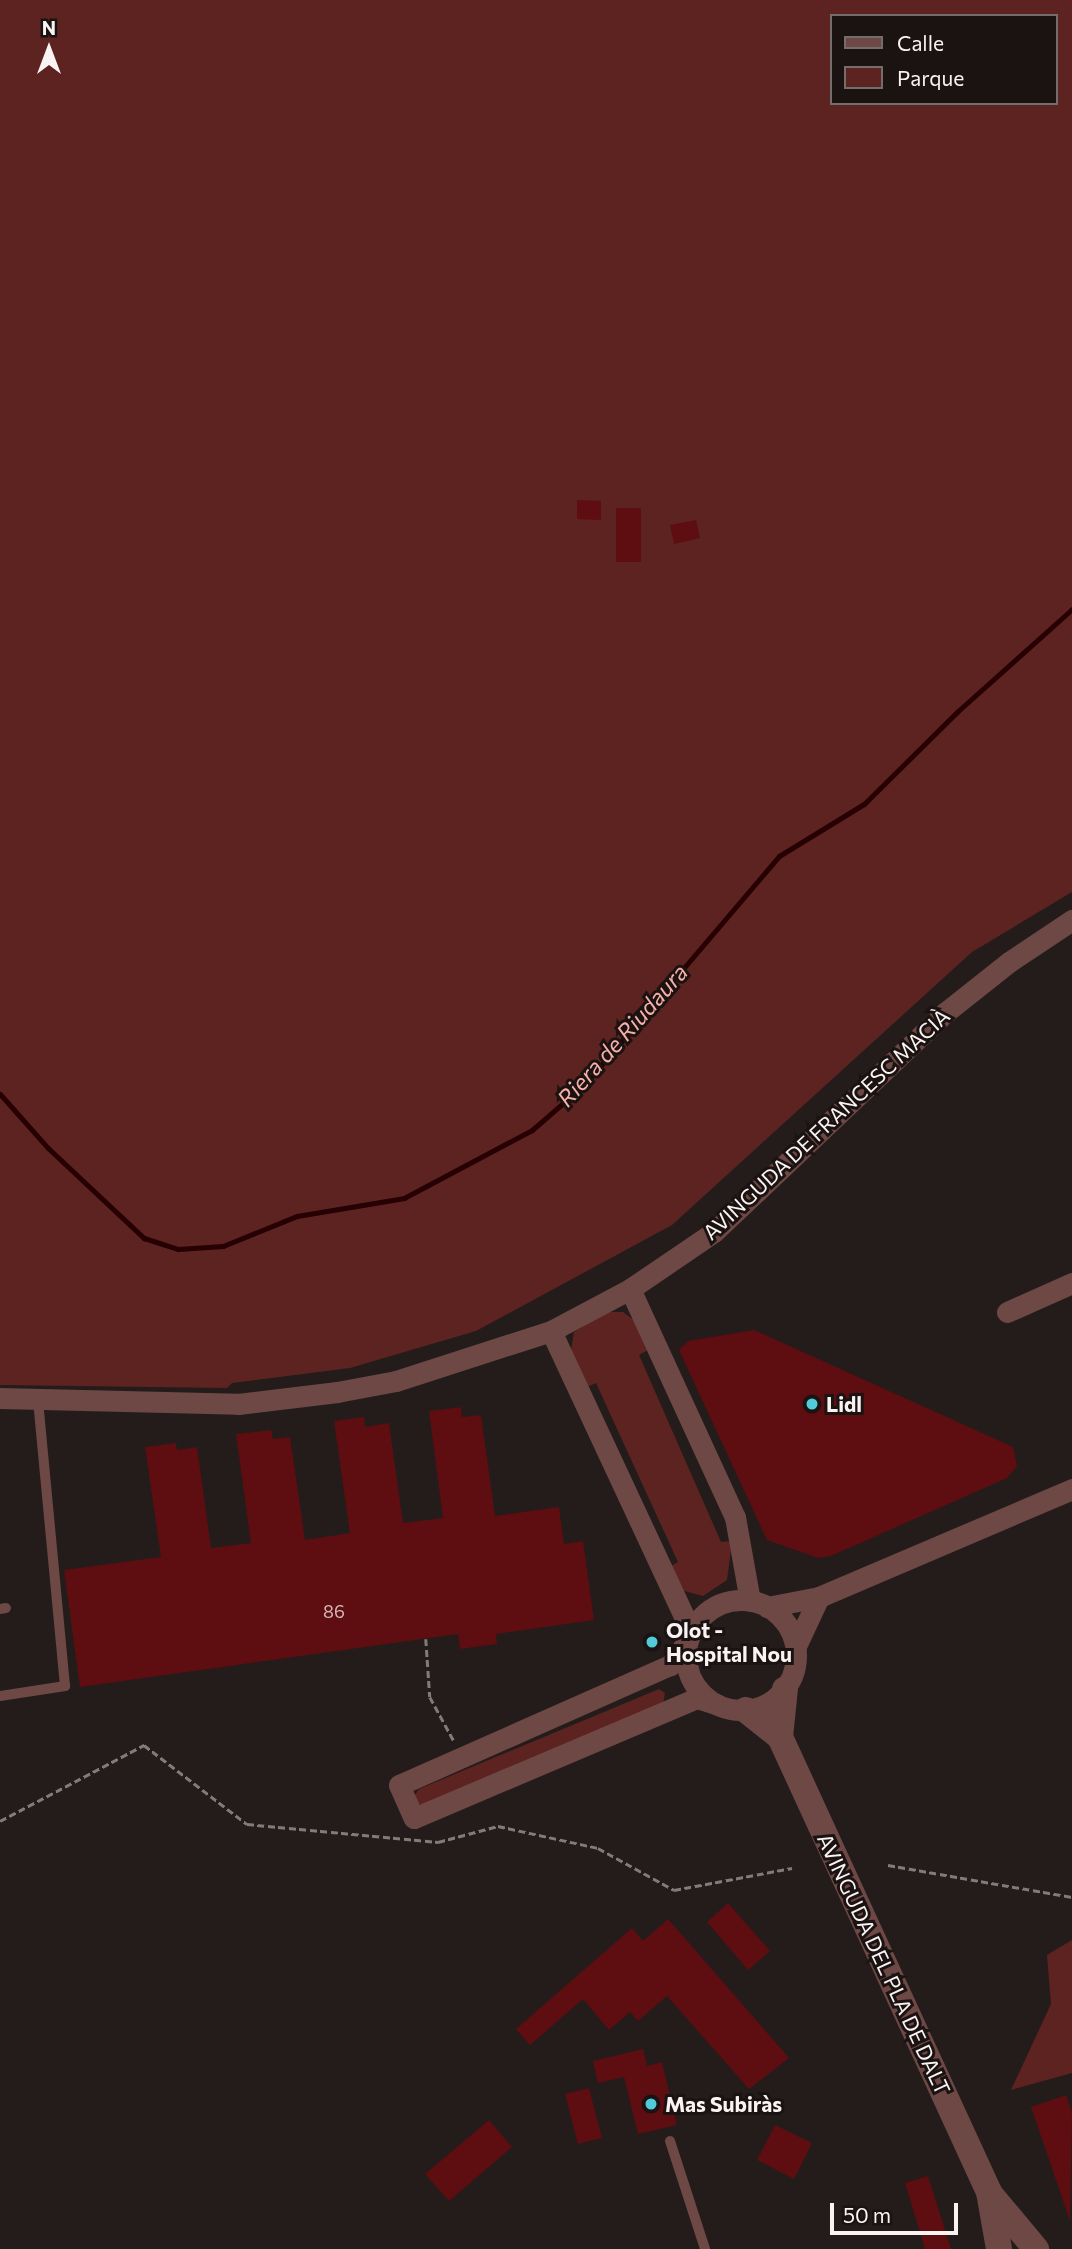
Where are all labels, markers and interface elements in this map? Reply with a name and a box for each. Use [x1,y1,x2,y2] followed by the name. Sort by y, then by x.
[14,14,84,84] north arrow
[830,14,1058,105] legend
[42,16,56,39] text: N
[897,30,944,55] text: Calle
[897,65,964,90] text: Parque
[551,958,693,1112] water label: Riera de Riudaura
[698,1003,954,1245] street label: AVINGUDA DE FRANCESC MACIÀ
[826,1391,862,1417] place label: Lidl
[804,1396,820,1412] marker: Lidl
[323,1600,345,1622] house number: 86
[666,1617,792,1667] place label: Olot - Hospital Nou
[644,1634,660,1650] marker: Olot - Hospital Nou
[812,1829,956,2099] street label: AVINGUDA DEL PLA DE DALT
[665,2091,782,2117] place label: Mas Subiràs
[643,2096,659,2112] marker: Mas Subiràs
[834,2190,962,2234] scale bar
[843,2202,891,2227] text: 50 m

